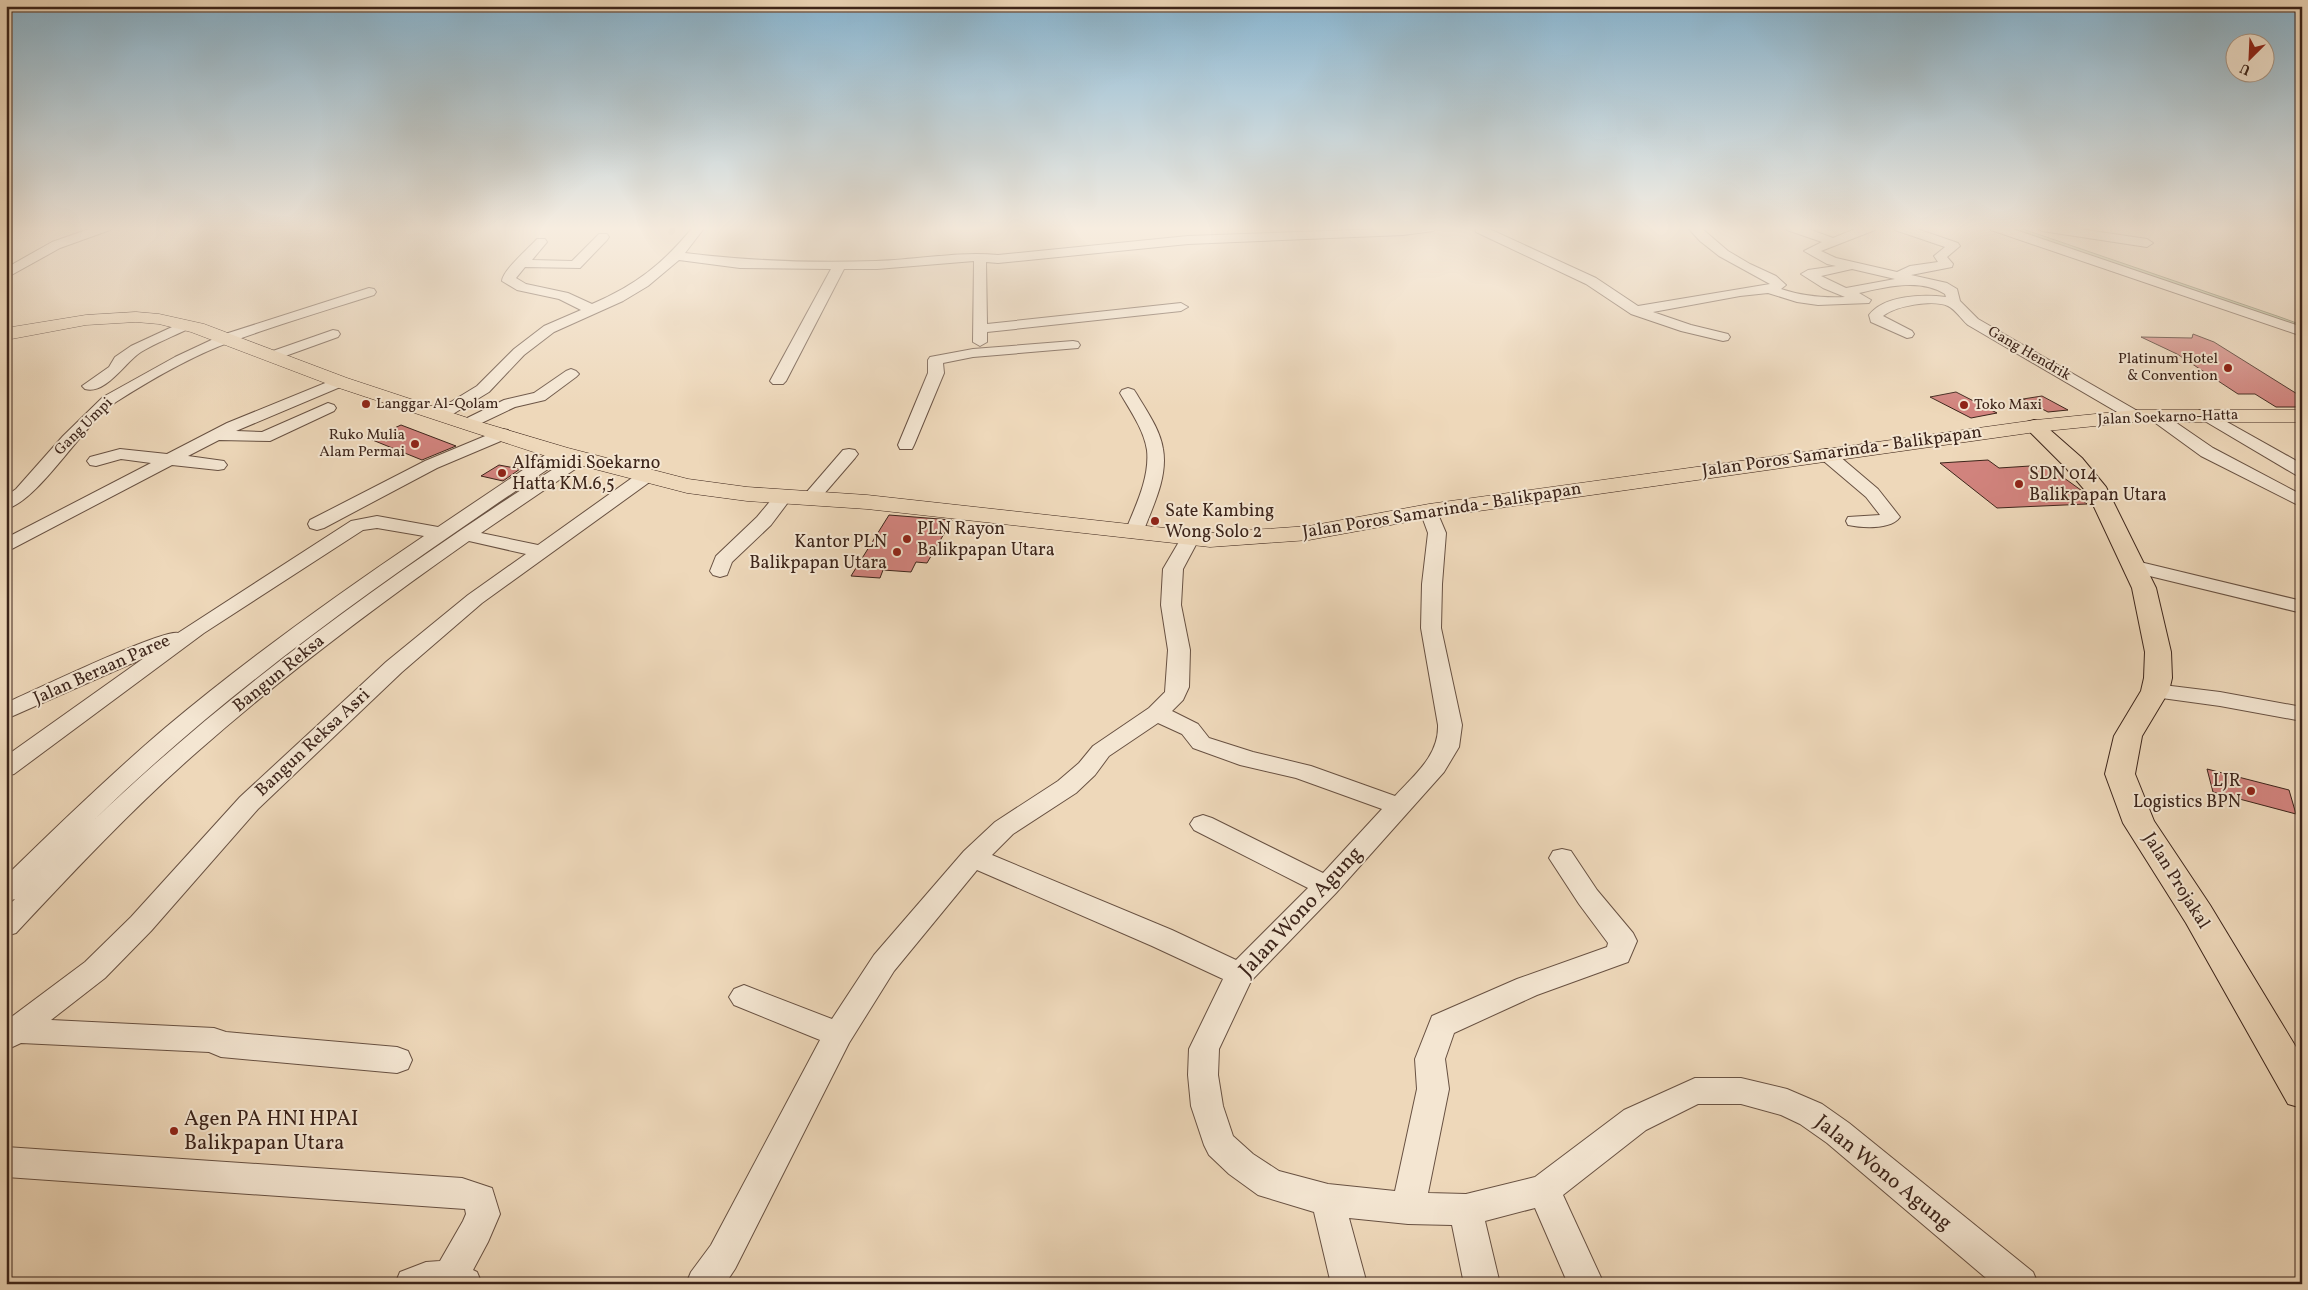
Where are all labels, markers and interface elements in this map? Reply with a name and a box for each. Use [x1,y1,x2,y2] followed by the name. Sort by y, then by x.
[2226,32,2276,82] north arrow
[2237,58,2254,79] text: U
[1984,322,2074,386] street label: Gang Hendrik
[2118,349,2218,387] place label: Platinum Hotel & Convention
[2222,362,2234,374] marker: Platinum Hotel & Convention
[50,393,118,461] street label: Gang Umpi
[376,394,499,415] place label: Langgar Al-Qolam
[1974,395,2042,416] place label: Toko Maxi
[360,398,372,410] marker: Langgar Al-Qolam
[1958,399,1970,411] marker: Toko Maxi
[2097,405,2239,431] street label: Jalan Soekarno-Hatta
[1700,420,1984,484] street label: Jalan Poros Samarinda - Balikpapan
[319,425,405,463] place label: Ruko Mulia Alam Permai
[409,438,421,450] marker: Ruko Mulia Alam Permai
[512,451,660,497] place label: Alfamidi Soekarno Hatta KM.6,5
[2029,462,2167,508] place label: SDN 014 Balikpapan Utara
[496,467,508,479] marker: Alfamidi Soekarno Hatta KM.6,5
[1301,477,1584,545] street label: Jalan Poros Samarinda - Balikpapan
[2013,478,2025,490] marker: SDN 014 Balikpapan Utara
[1165,499,1274,545] place label: Sate Kambing Wong Solo 2
[1149,515,1161,527] marker: Sate Kambing Wong Solo 2
[917,517,1055,563] place label: PLN Rayon Balikpapan Utara
[749,530,887,576] place label: Kantor PLN Balikpapan Utara
[901,533,913,545] marker: PLN Rayon Balikpapan Utara
[891,546,903,558] marker: Kantor PLN Balikpapan Utara
[30,629,174,711] street label: Jalan Beraan Paree
[228,629,330,719] street label: Bangun Reksa
[250,683,376,803] street label: Bangun Reksa Asri
[2133,769,2241,815] place label: LJR Logistics BPN
[2245,785,2257,797] marker: LJR Logistics BPN
[2136,828,2216,934] street label: Jalan Projakal
[1233,840,1369,984] street label: Jalan Wono Agung
[184,1105,359,1158] place label: Agen PA HNI HPAI Balikpapan Utara
[1808,1108,1958,1238] street label: Jalan Wono Agung
[168,1125,180,1137] marker: Agen PA HNI HPAI Balikpapan Utara

